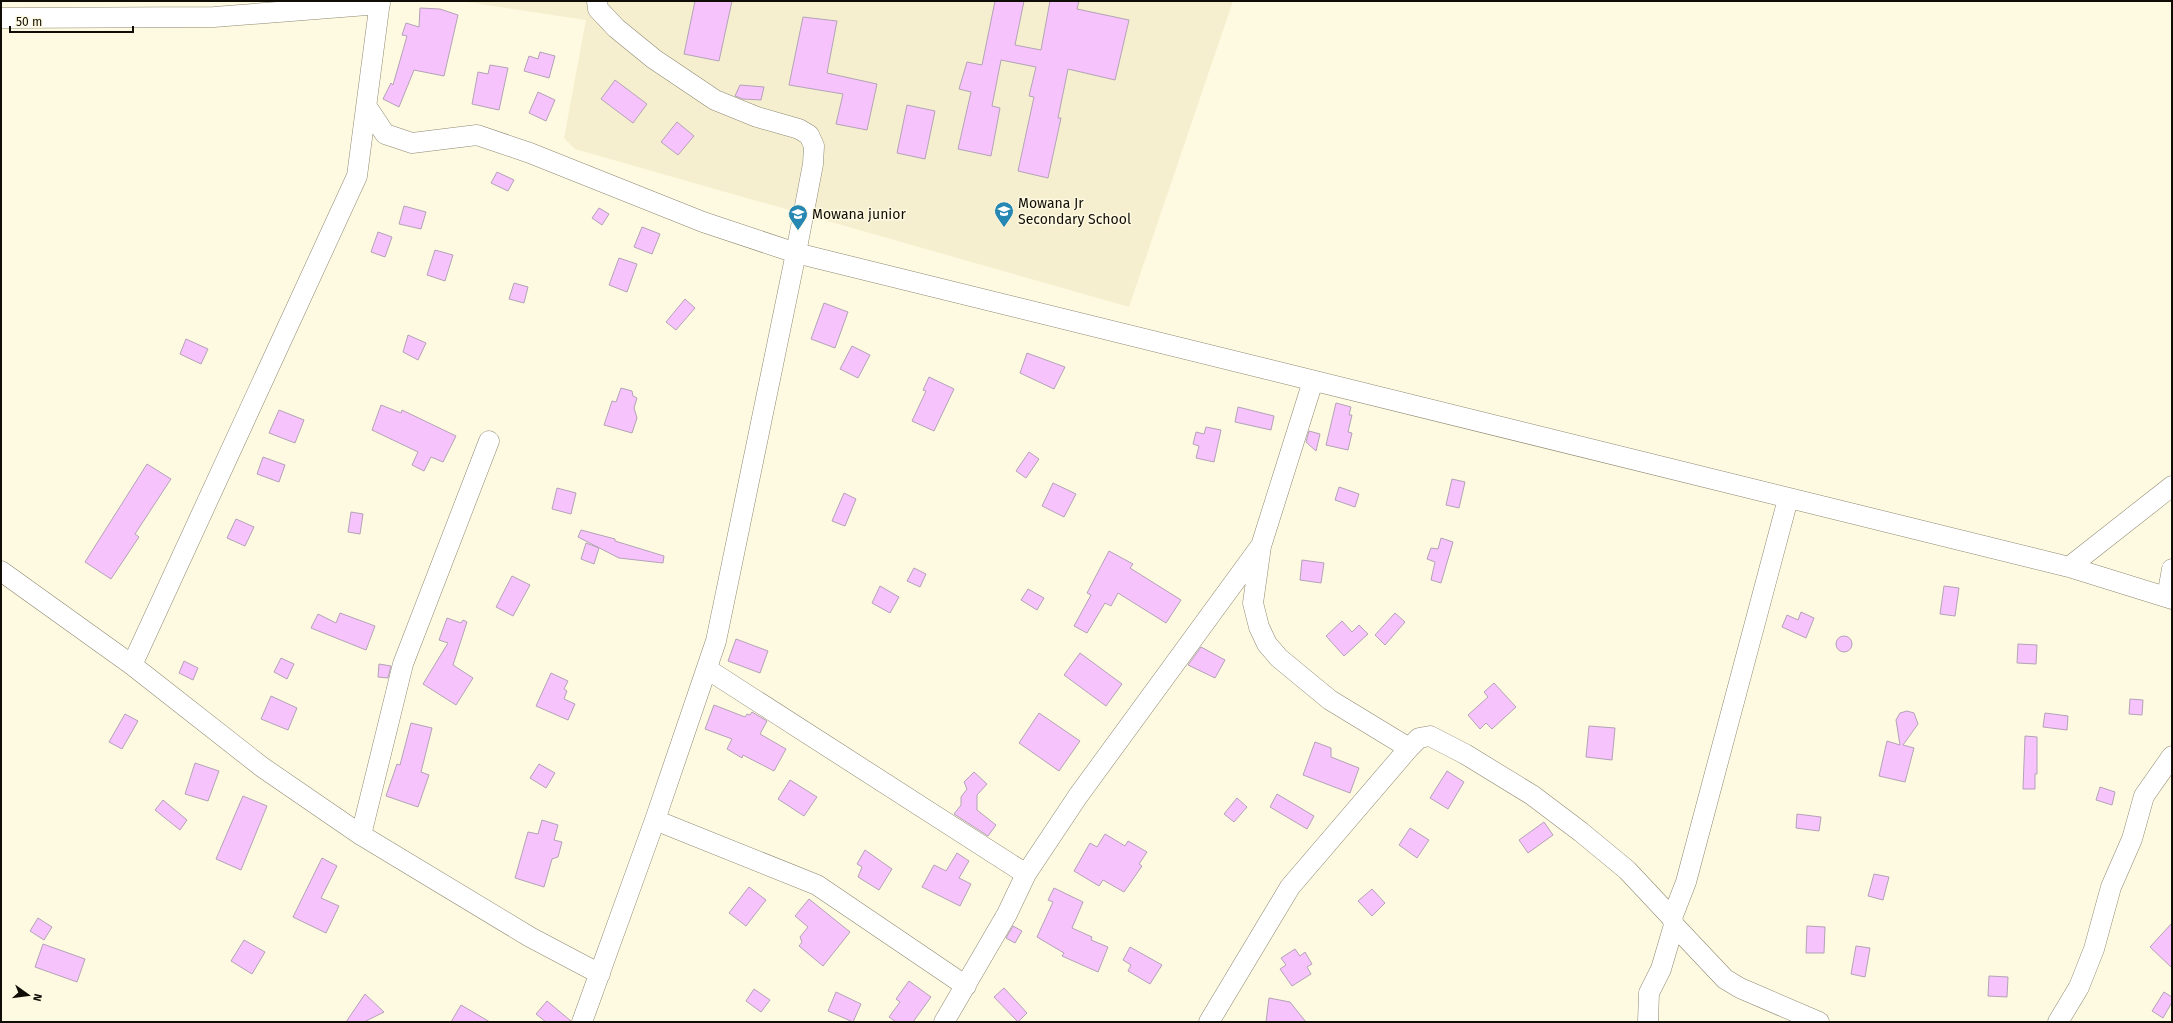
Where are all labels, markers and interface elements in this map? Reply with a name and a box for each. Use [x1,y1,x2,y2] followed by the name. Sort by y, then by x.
[10,8,133,34] scale bar
[16,15,42,29] text: 50 m
[1018,195,1131,228] place label: Mowana Jr Secondary School
[993,200,1015,228] school or university icon: Mowana Jr Secondary School
[787,203,809,231] school or university icon: Mowana junior
[812,206,906,223] place label: Mowana junior
[8,975,48,1015] north arrow
[30,992,44,1002] text: N

